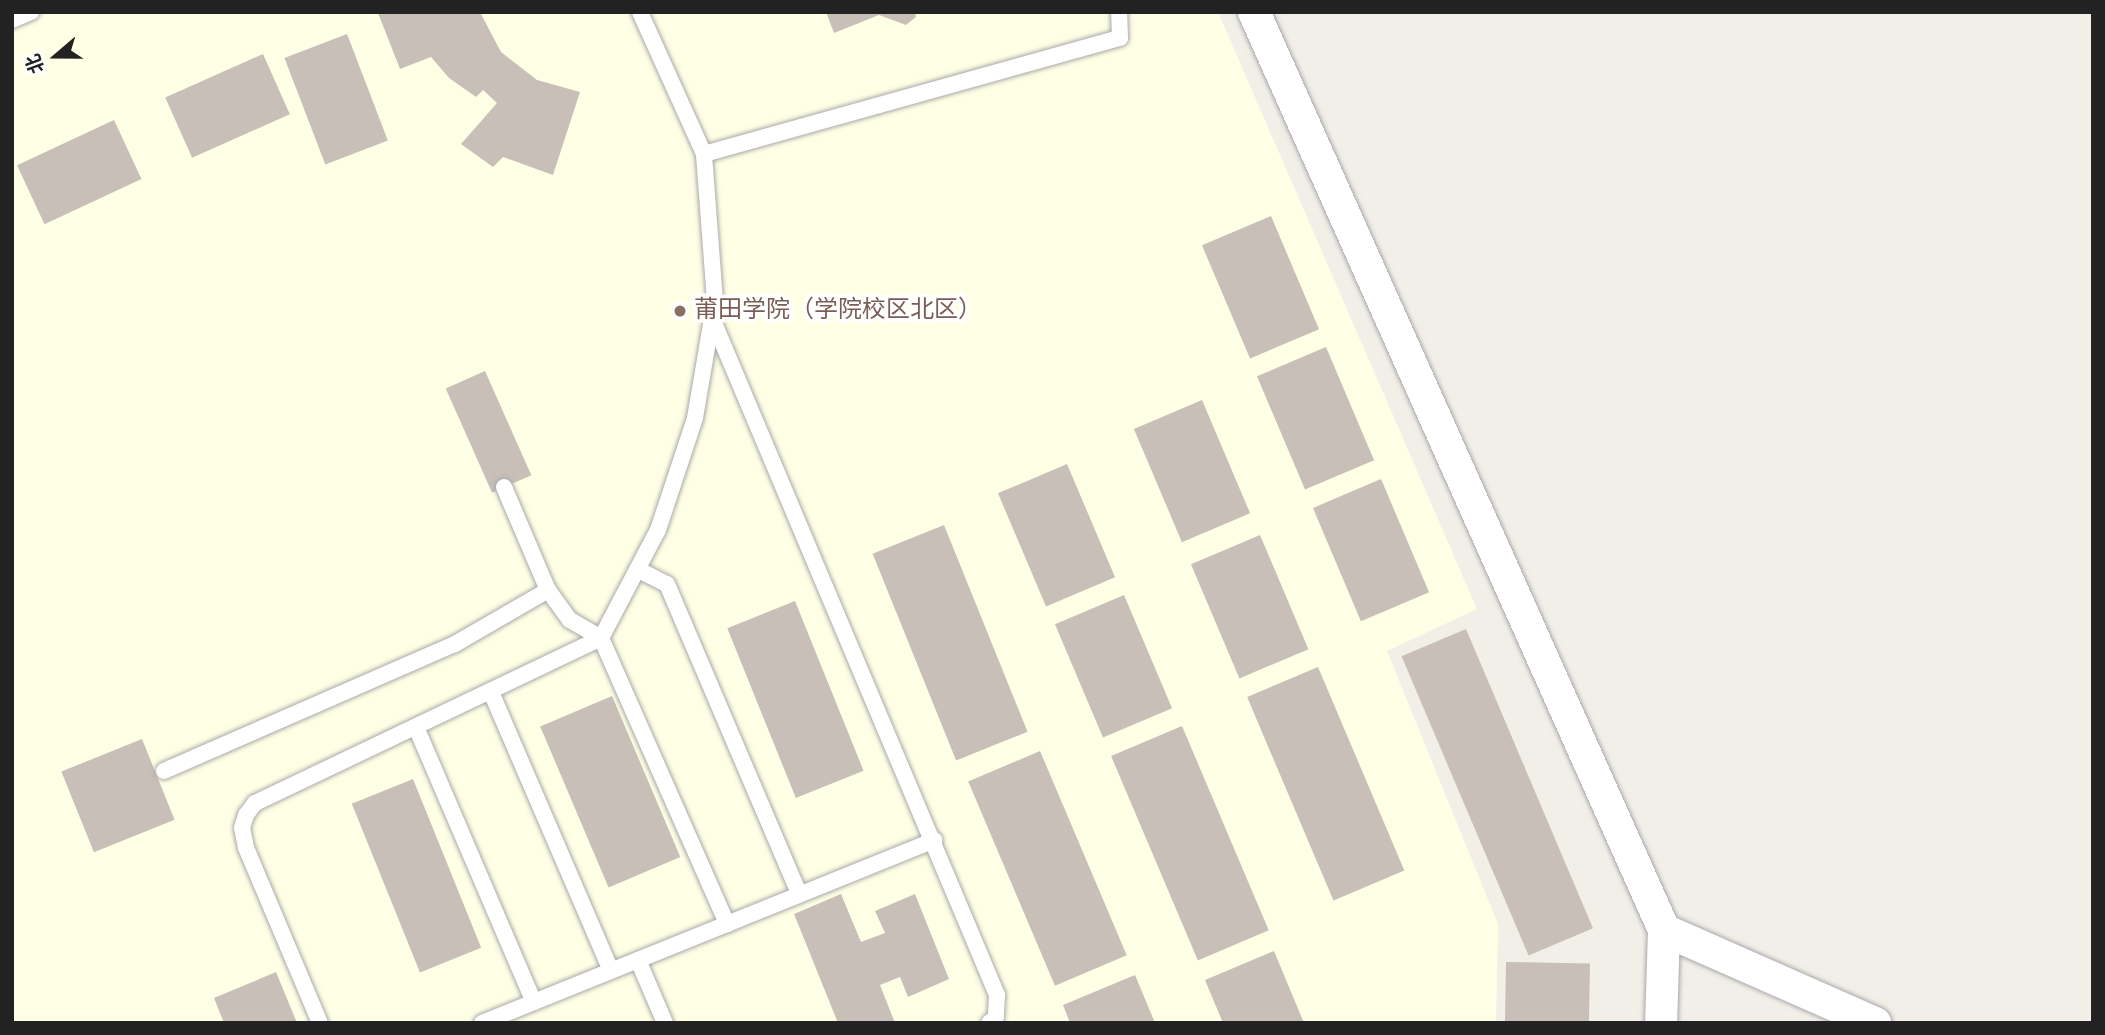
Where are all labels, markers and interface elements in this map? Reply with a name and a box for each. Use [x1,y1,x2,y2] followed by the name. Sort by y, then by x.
[21,21,91,91] north arrow
[24,51,48,76] text: 北
[694,297,982,325] place label: 莆田学院（学院校区北区）
[672,303,688,319] marker: 莆田学院（学院校区北区）

